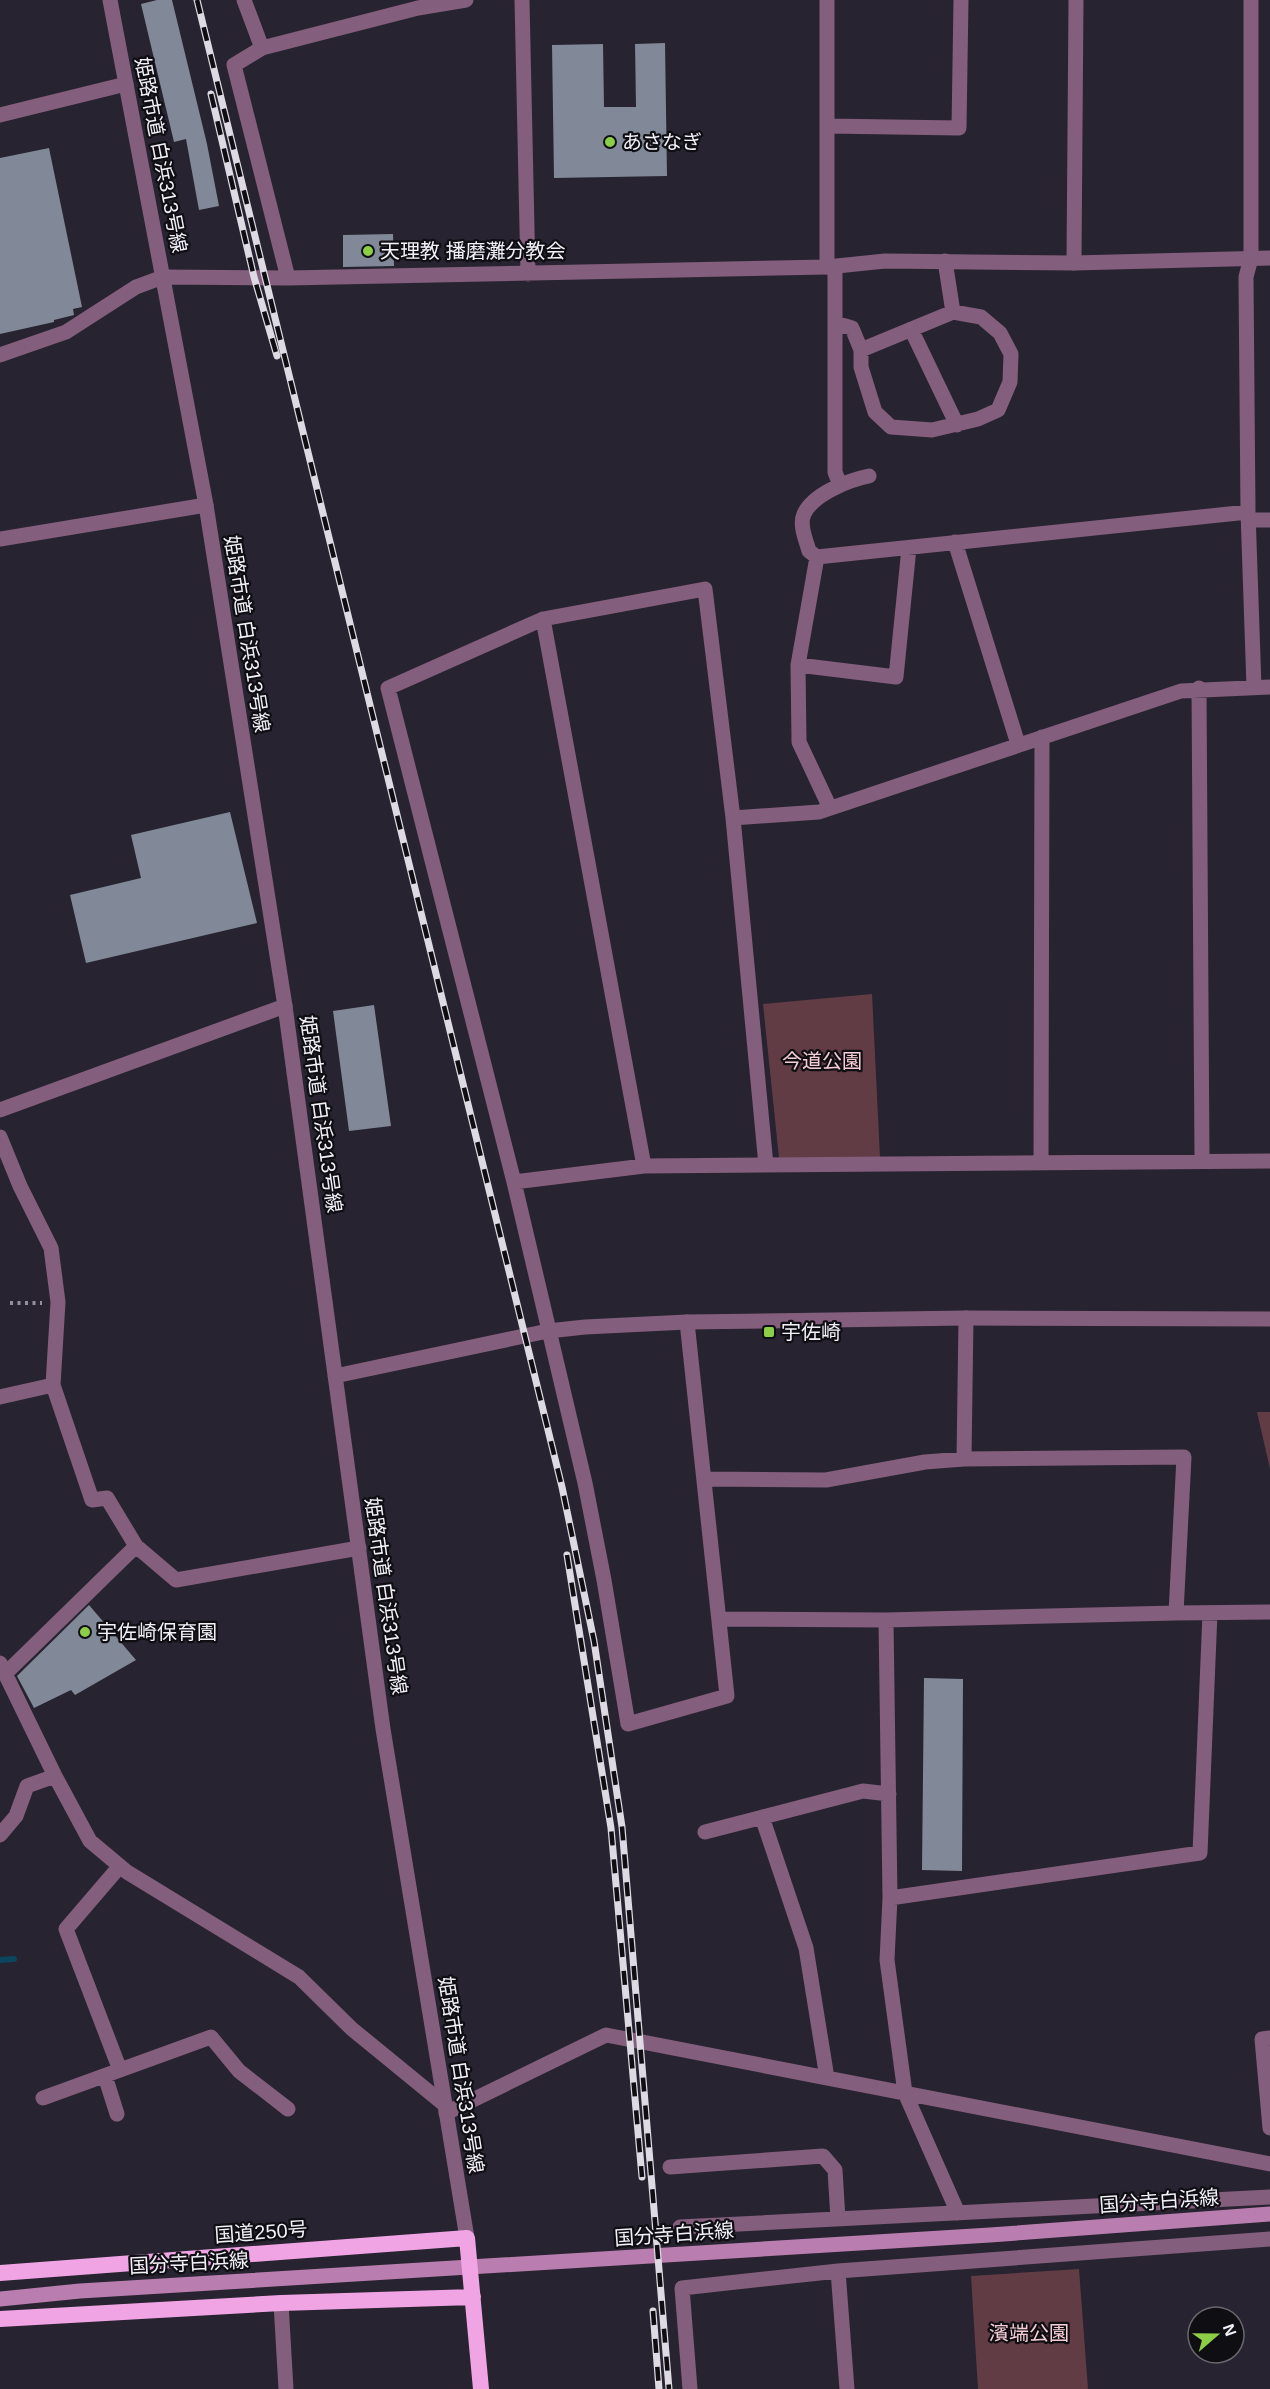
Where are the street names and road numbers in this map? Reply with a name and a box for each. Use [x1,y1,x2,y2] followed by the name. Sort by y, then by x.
[131,55,191,255] street label: 姫路市道 白浜313号線
[221,534,273,734] street label: 姫路市道 白浜313号線
[296,1014,346,1214] street label: 姫路市道 白浜313号線
[361,1496,411,1696] street label: 姫路市道 白浜313号線
[435,1975,487,2175] street label: 姫路市道 白浜313号線
[1098,2186,1220,2216] street label: 国分寺白浜線
[214,2218,308,2246] street label: 国道250号
[613,2219,735,2249] street label: 国分寺白浜線
[129,2249,249,2277] street label: 国分寺白浜線

